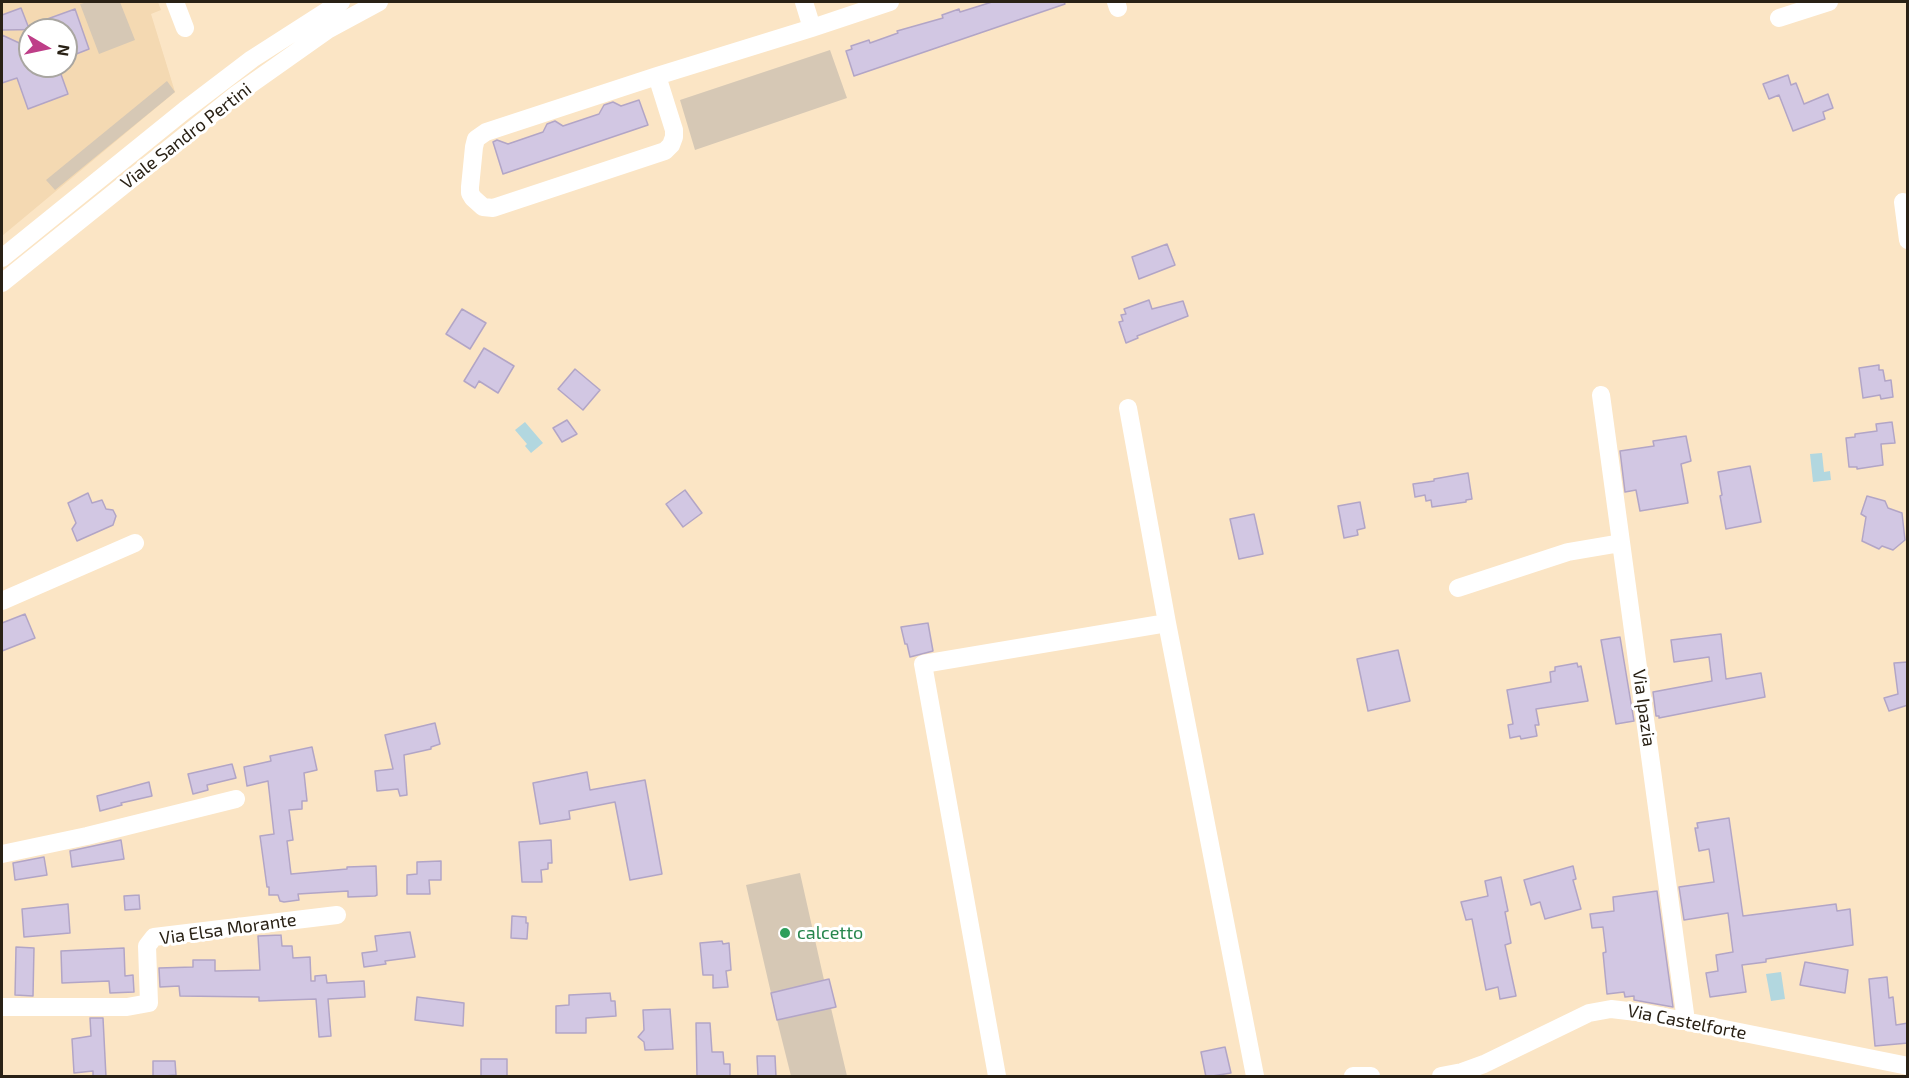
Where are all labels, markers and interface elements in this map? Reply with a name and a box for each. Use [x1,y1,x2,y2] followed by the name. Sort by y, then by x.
[18,18,78,78] north arrow
[54,43,75,58] text: N
[116,78,256,194] street label: Viale Sandro Pertini
[1628,668,1660,748] street label: Via Ipazia
[158,909,298,949] street label: Via Elsa Morante
[797,922,863,944] place label: calcetto
[778,926,792,940] marker: calcetto
[1626,1000,1748,1044] street label: Via Castelforte

